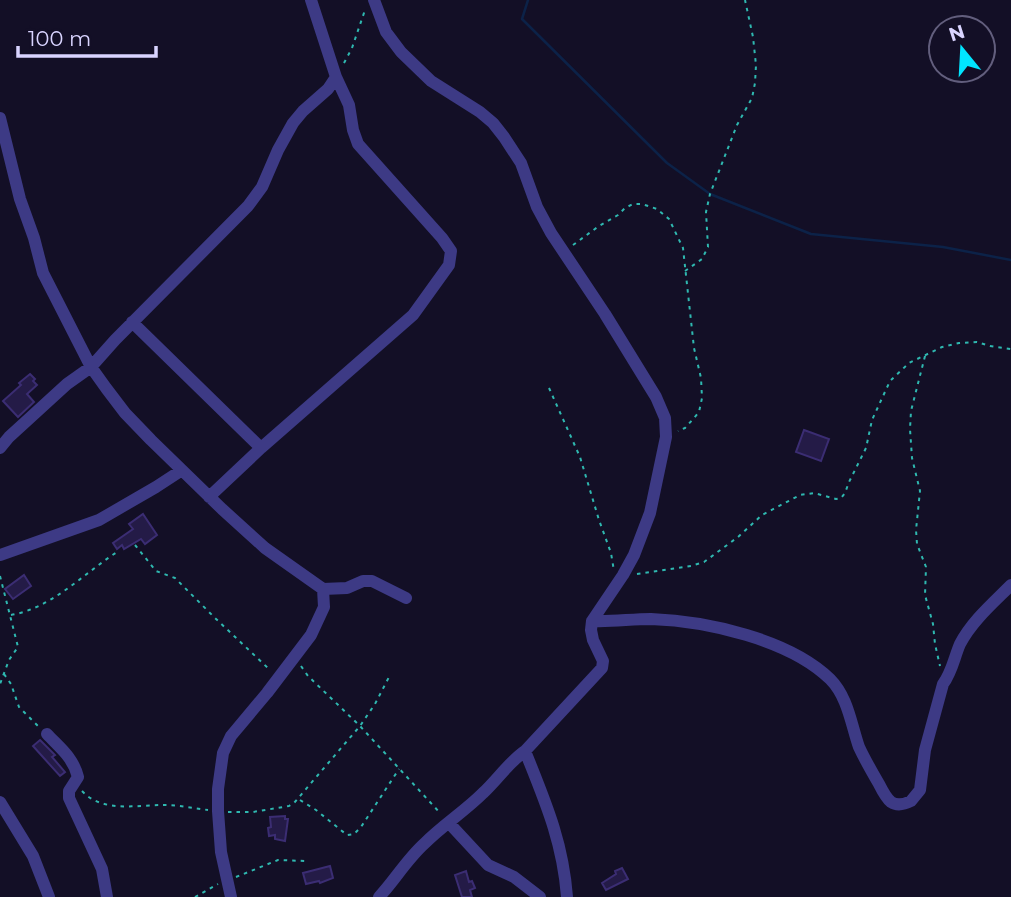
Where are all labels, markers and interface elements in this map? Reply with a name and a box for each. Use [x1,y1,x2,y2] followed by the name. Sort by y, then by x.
[18,14,156,58] scale bar
[927,14,997,84] north arrow
[946,20,968,47] text: N
[28,26,91,51] text: 100 m

